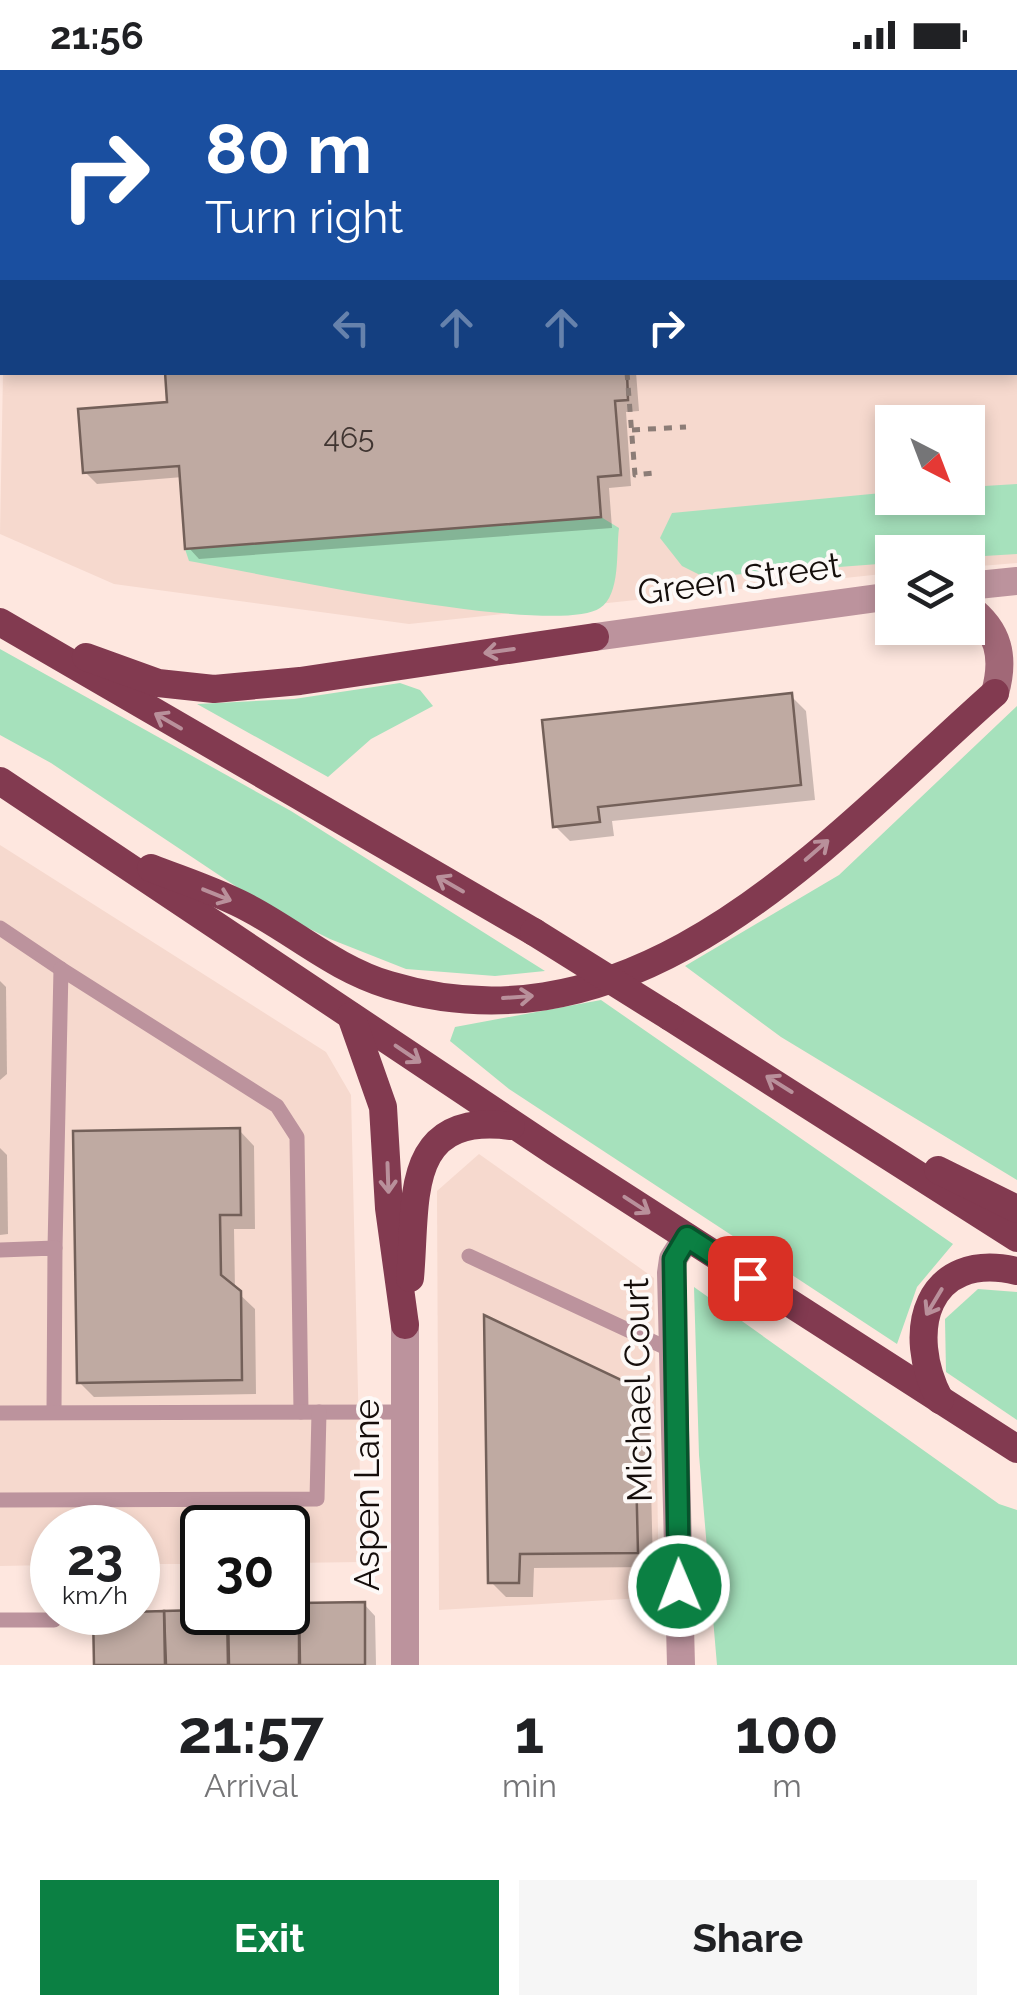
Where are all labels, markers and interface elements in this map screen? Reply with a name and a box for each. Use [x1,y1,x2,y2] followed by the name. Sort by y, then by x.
[50,13,144,58] text: 21:56
[205,107,372,189] text: 80 m
[40,110,170,240] icon: right
[205,191,403,244] text: Turn right
[324,300,379,355] icon: left
[429,300,484,355] icon: ahead
[534,300,589,355] icon: ahead
[639,300,694,355] icon: right
[875,405,985,515] north arrow
[875,405,985,645] map controls
[324,420,374,455] house number: 465
[875,535,985,645] button: layers
[635,544,843,613] street label: Green Street
[483,643,516,661] one-way arrow
[154,711,183,731] one-way arrow
[804,839,829,862] one-way arrow
[435,873,465,893] one-way arrow
[201,887,232,905] one-way arrow
[501,987,533,1006] one-way arrow
[394,1043,422,1064] one-way arrow
[765,1074,794,1095] one-way arrow
[378,1161,397,1193] one-way arrow
[623,1195,651,1216] one-way arrow
[708,1236,793,1321] pin
[723,1251,778,1306] icon: arrive
[615,1277,660,1503] street label: Michael Court
[924,1287,944,1316] one-way arrow
[346,1399,387,1591] street label: Aspen Lane
[180,1505,310,1635] speed limit sign: 30
[67,1528,123,1587] text: 23
[627,1534,731,1638] position arrow
[62,1580,128,1610] text: km/h
[178,1697,324,1767] text: 21:57
[515,1697,544,1767] text: 1
[735,1697,839,1767] text: 100
[204,1767,298,1804] text: Arrival
[502,1767,557,1804] text: min
[772,1767,802,1804] text: m
[40,1880,499,1995] button: Exit
[519,1880,977,1995] button: Share

